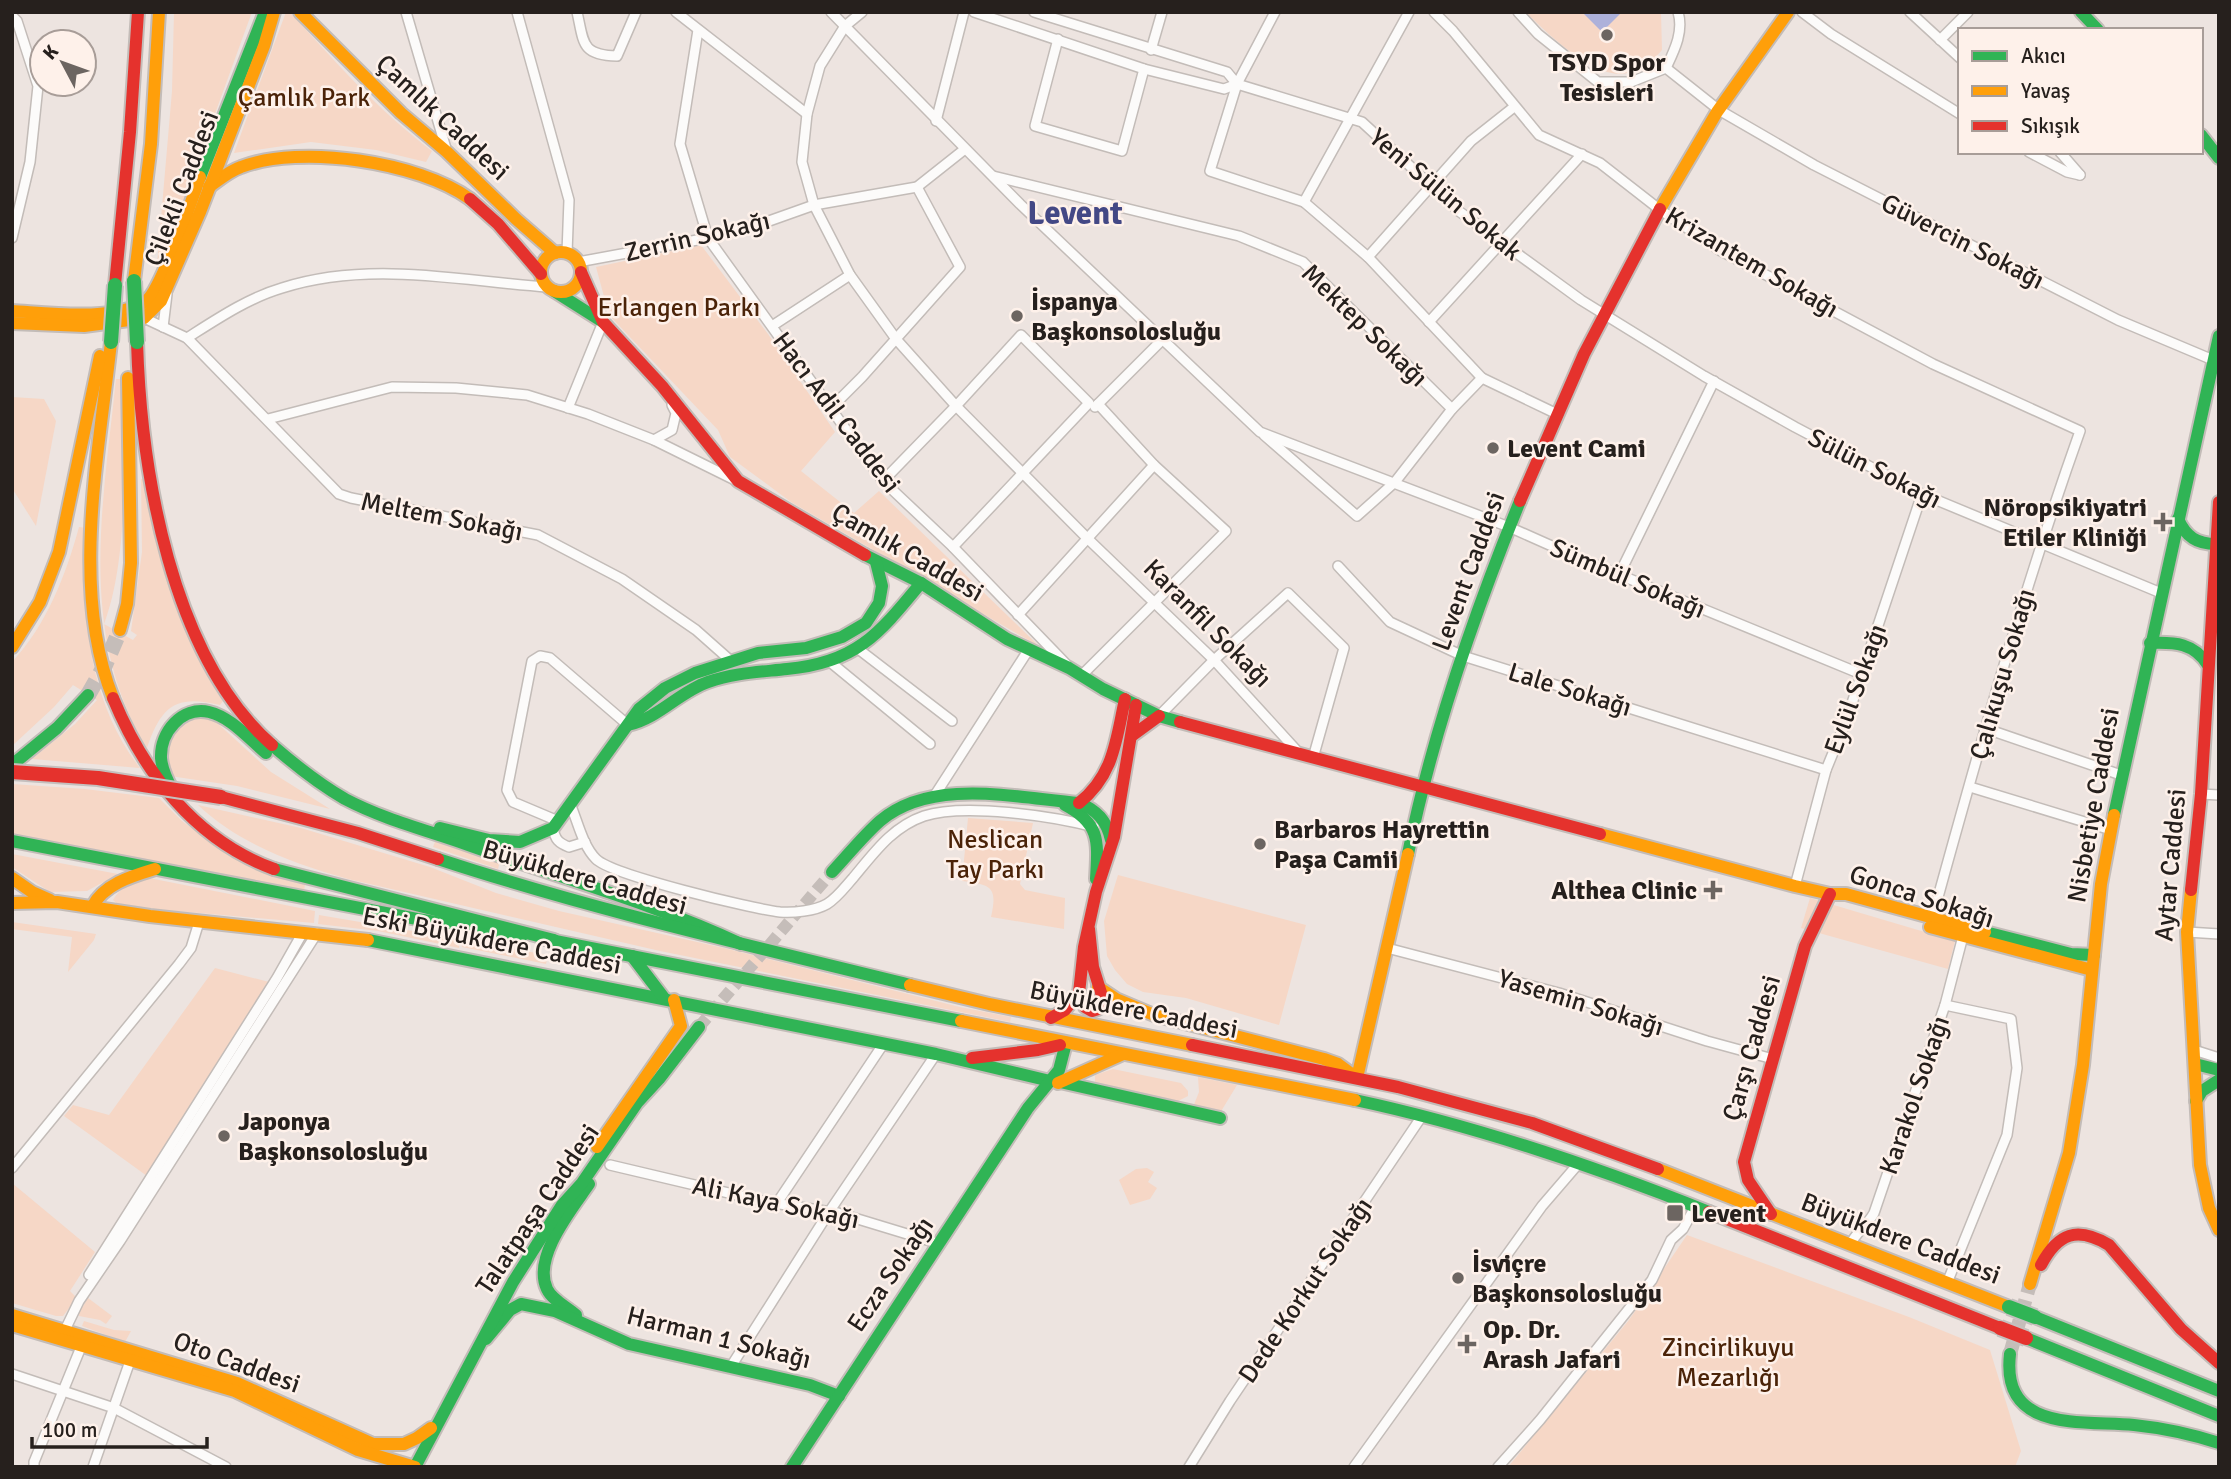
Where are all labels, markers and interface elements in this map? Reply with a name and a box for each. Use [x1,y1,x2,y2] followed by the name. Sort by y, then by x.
[1599,27,1615,43] marker: TSYD Spor Tesisleri
[28,28,98,98] north arrow
[1958,28,2203,154] legend
[38,40,64,65] text: K
[2021,43,2066,69] text: Akıcı
[1548,47,1666,109] place label: TSYD Spor Tesisleri
[369,48,516,188] street label: Çamlık Caddesi
[2021,78,2070,104] text: Yavaş
[238,82,370,114] park label: Çamlık Park
[138,106,226,270] street label: Çilekli Caddesi
[2021,113,2080,139] text: Sıkışık
[1363,122,1528,268] street label: Yeni Sülün Sokak
[1876,187,2049,297] street label: Güvercin Sokağı
[1027,193,1123,234] district label: Levent
[1659,200,1844,325] street label: Krizantem Sokağı
[621,205,773,269] street label: Zerrin Sokağı
[1294,257,1434,394] street label: Mektep Sokağı
[1031,286,1221,348] place label: İspanya Başkonsolosluğu
[598,292,760,324] park label: Erlangen Parkı
[1009,308,1025,324] marker: İspanya Başkonsolosluğu
[765,326,907,499] street label: Hacı Adil Caddesi
[1803,422,1946,516] street label: Sülün Sokağı
[1507,433,1646,465] place label: Levent Cami
[1485,440,1501,456] marker: Levent Cami
[358,486,526,548] street label: Meltem Sokağı
[1425,488,1512,655] street label: Levent Caddesi
[1983,492,2147,554] place label: Nöropsikiyatri Etiler Kliniği
[826,496,989,609] street label: Çamlık Caddesi
[2153,512,2173,532] marker: Nöropsikiyatri Etiler Kliniği
[1545,532,1710,626] street label: Sümbül Sokağı
[1136,553,1278,695] street label: Karanfil Sokağı
[1963,585,2043,763] street label: Çalıkuşu Sokağı
[1818,620,1894,759] street label: Eylül Sokağı
[1504,656,1635,724] street label: Lale Sokağı
[2061,705,2127,905] street label: Nisbetiye Caddesi
[2148,787,2194,943] street label: Aytar Caddesi
[1274,814,1490,876] place label: Barbaros Hayrettin Paşa Camii
[946,824,1044,886] park label: Neslican Tay Parkı
[479,833,691,922] street label: Büyükdere Caddesi
[1252,836,1268,852] marker: Barbaros Hayrettin Paşa Camii
[1845,858,1998,935] street label: Gonca Sokağı
[1551,875,1697,907] place label: Althea Clinic
[1703,880,1723,900] marker: Althea Clinic
[360,900,624,982] street label: Eski Büyükdere Caddesi
[1494,963,1668,1043] street label: Yasemin Sokağı
[1716,972,1788,1125] street label: Çarşı Caddesi
[1027,974,1241,1046] street label: Büyükdere Caddesi
[1873,1012,1957,1179] street label: Karakol Sokağı
[238,1106,428,1168] place label: Japonya Başkonsolosluğu
[469,1118,607,1301] street label: Talatpaşa Caddesi
[216,1128,232,1144] marker: Japonya Başkonsolosluğu
[689,1170,862,1236] street label: Ali Kaya Sokağı
[1796,1186,2005,1292] street label: Büyükdere Caddesi
[1232,1192,1380,1389] street label: Dede Korkut Sokağı
[1691,1198,1766,1230] place label: Levent
[1665,1203,1685,1223] marker: Levent
[841,1211,941,1338] street label: Ecza Sokağı
[1472,1248,1662,1310] place label: İsviçre Başkonsolosluğu
[1450,1270,1466,1286] marker: İsviçre Başkonsolosluğu
[623,1300,814,1376] street label: Harman 1 Sokağı
[1483,1314,1621,1376] place label: Op. Dr. Arash Jafari
[169,1325,305,1401] street label: Oto Caddesi
[1662,1332,1794,1394] park label: Zincirlikuyu Mezarlığı
[1457,1334,1477,1354] marker: Op. Dr. Arash Jafari
[32,1406,206,1450] scale bar
[42,1417,97,1443] text: 100 m

